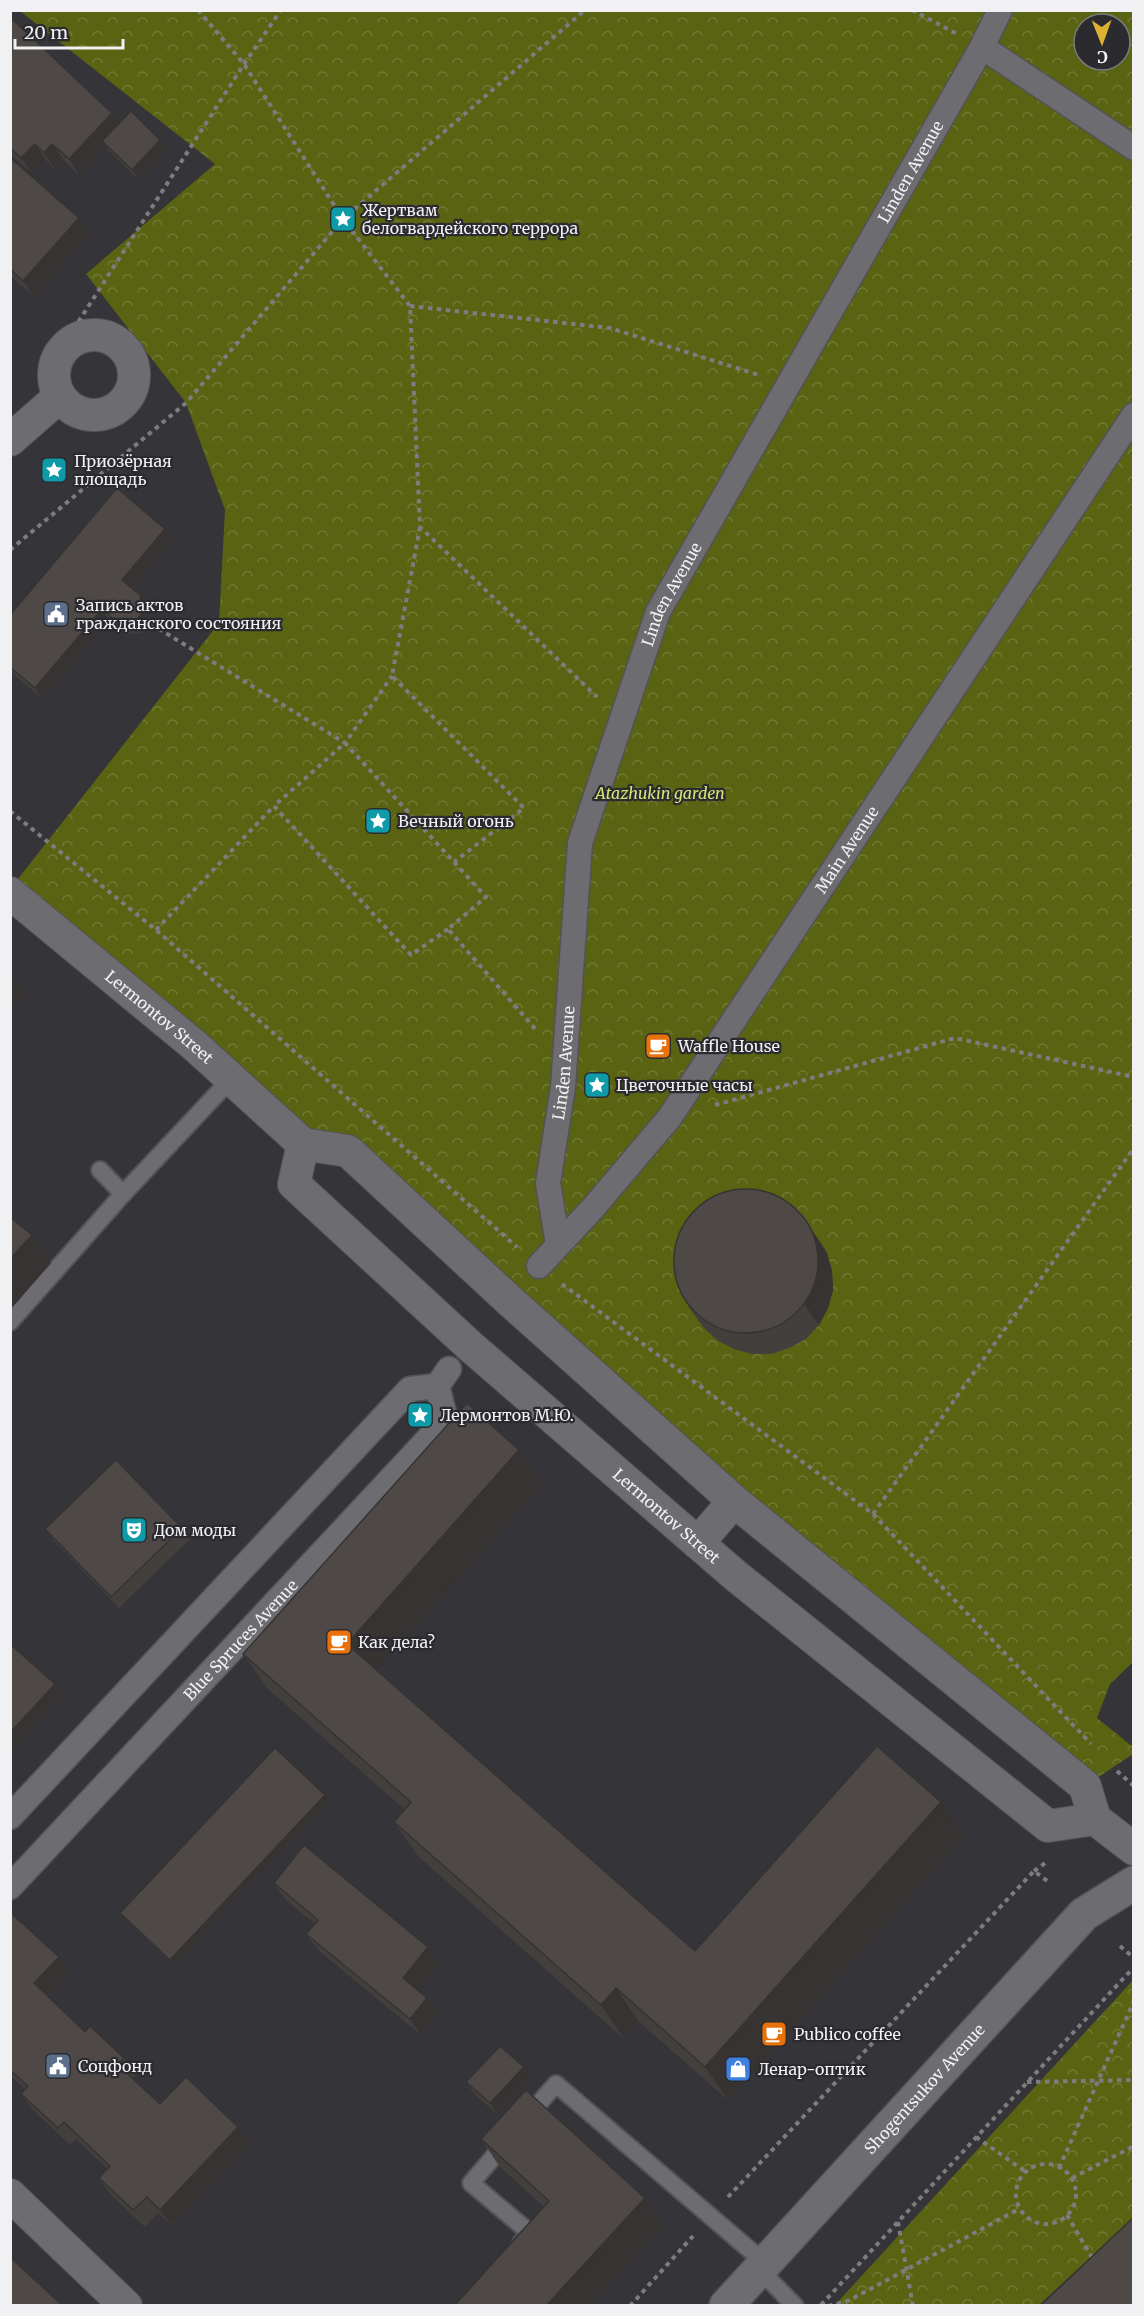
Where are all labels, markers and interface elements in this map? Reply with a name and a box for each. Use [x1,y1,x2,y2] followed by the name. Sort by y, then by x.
[15,12,123,50] scale bar
[1072,12,1132,72] north arrow
[24,21,68,44] text: 20 m
[1097,47,1108,67] text: С
[873,117,948,226] street label: Linden Avenue
[362,200,578,238] place label: Жертвам белогвардейского террора
[328,204,358,234] place icon: Жертвам белогвардейского террора
[74,451,172,489] place label: Приозёрная площадь
[39,455,69,485] place icon: Приозёрная площадь
[637,539,706,649] street label: Linden Avenue
[76,595,281,633] place label: Запись актов гражданского состояния
[41,599,71,629] public building icon: Запись актов гражданского состояния
[593,783,725,803] park label: Atazhukin garden
[811,802,883,897] street label: Main Avenue
[363,806,393,836] place icon: Вечный огонь
[398,811,514,831] place label: Вечный огонь
[101,966,218,1068] street label: Lermontov Street
[548,1005,579,1121] street label: Linden Avenue
[643,1031,673,1061] cafe icon: Waffle House
[677,1036,780,1056] place label: Waffle House
[582,1070,612,1100] place icon: Цветочные часы
[616,1075,753,1095] place label: Цветочные часы
[405,1400,435,1430] place icon: Лермонтов М.Ю.
[440,1405,574,1425] place label: Лермонтов М.Ю.
[609,1464,725,1568] street label: Lermontov Street
[119,1515,149,1545] theatre icon: Дом моды
[154,1520,237,1540] place label: Дом моды
[179,1575,302,1705] street label: Blue Spruces Avenue
[324,1627,354,1657] cafe icon: Как дела?
[358,1632,435,1652] place label: Как дела?
[759,2019,789,2049] cafe icon: Publico coffee
[860,2019,989,2158] street label: Shogentsukov Avenue
[794,2024,901,2044] place label: Publico coffee
[43,2051,73,2081] public building icon: Соцфонд
[723,2054,753,2084] shop icon: Ленар-оптик
[78,2056,152,2076] place label: Соцфонд
[758,2059,866,2079] place label: Ленар-оптик

